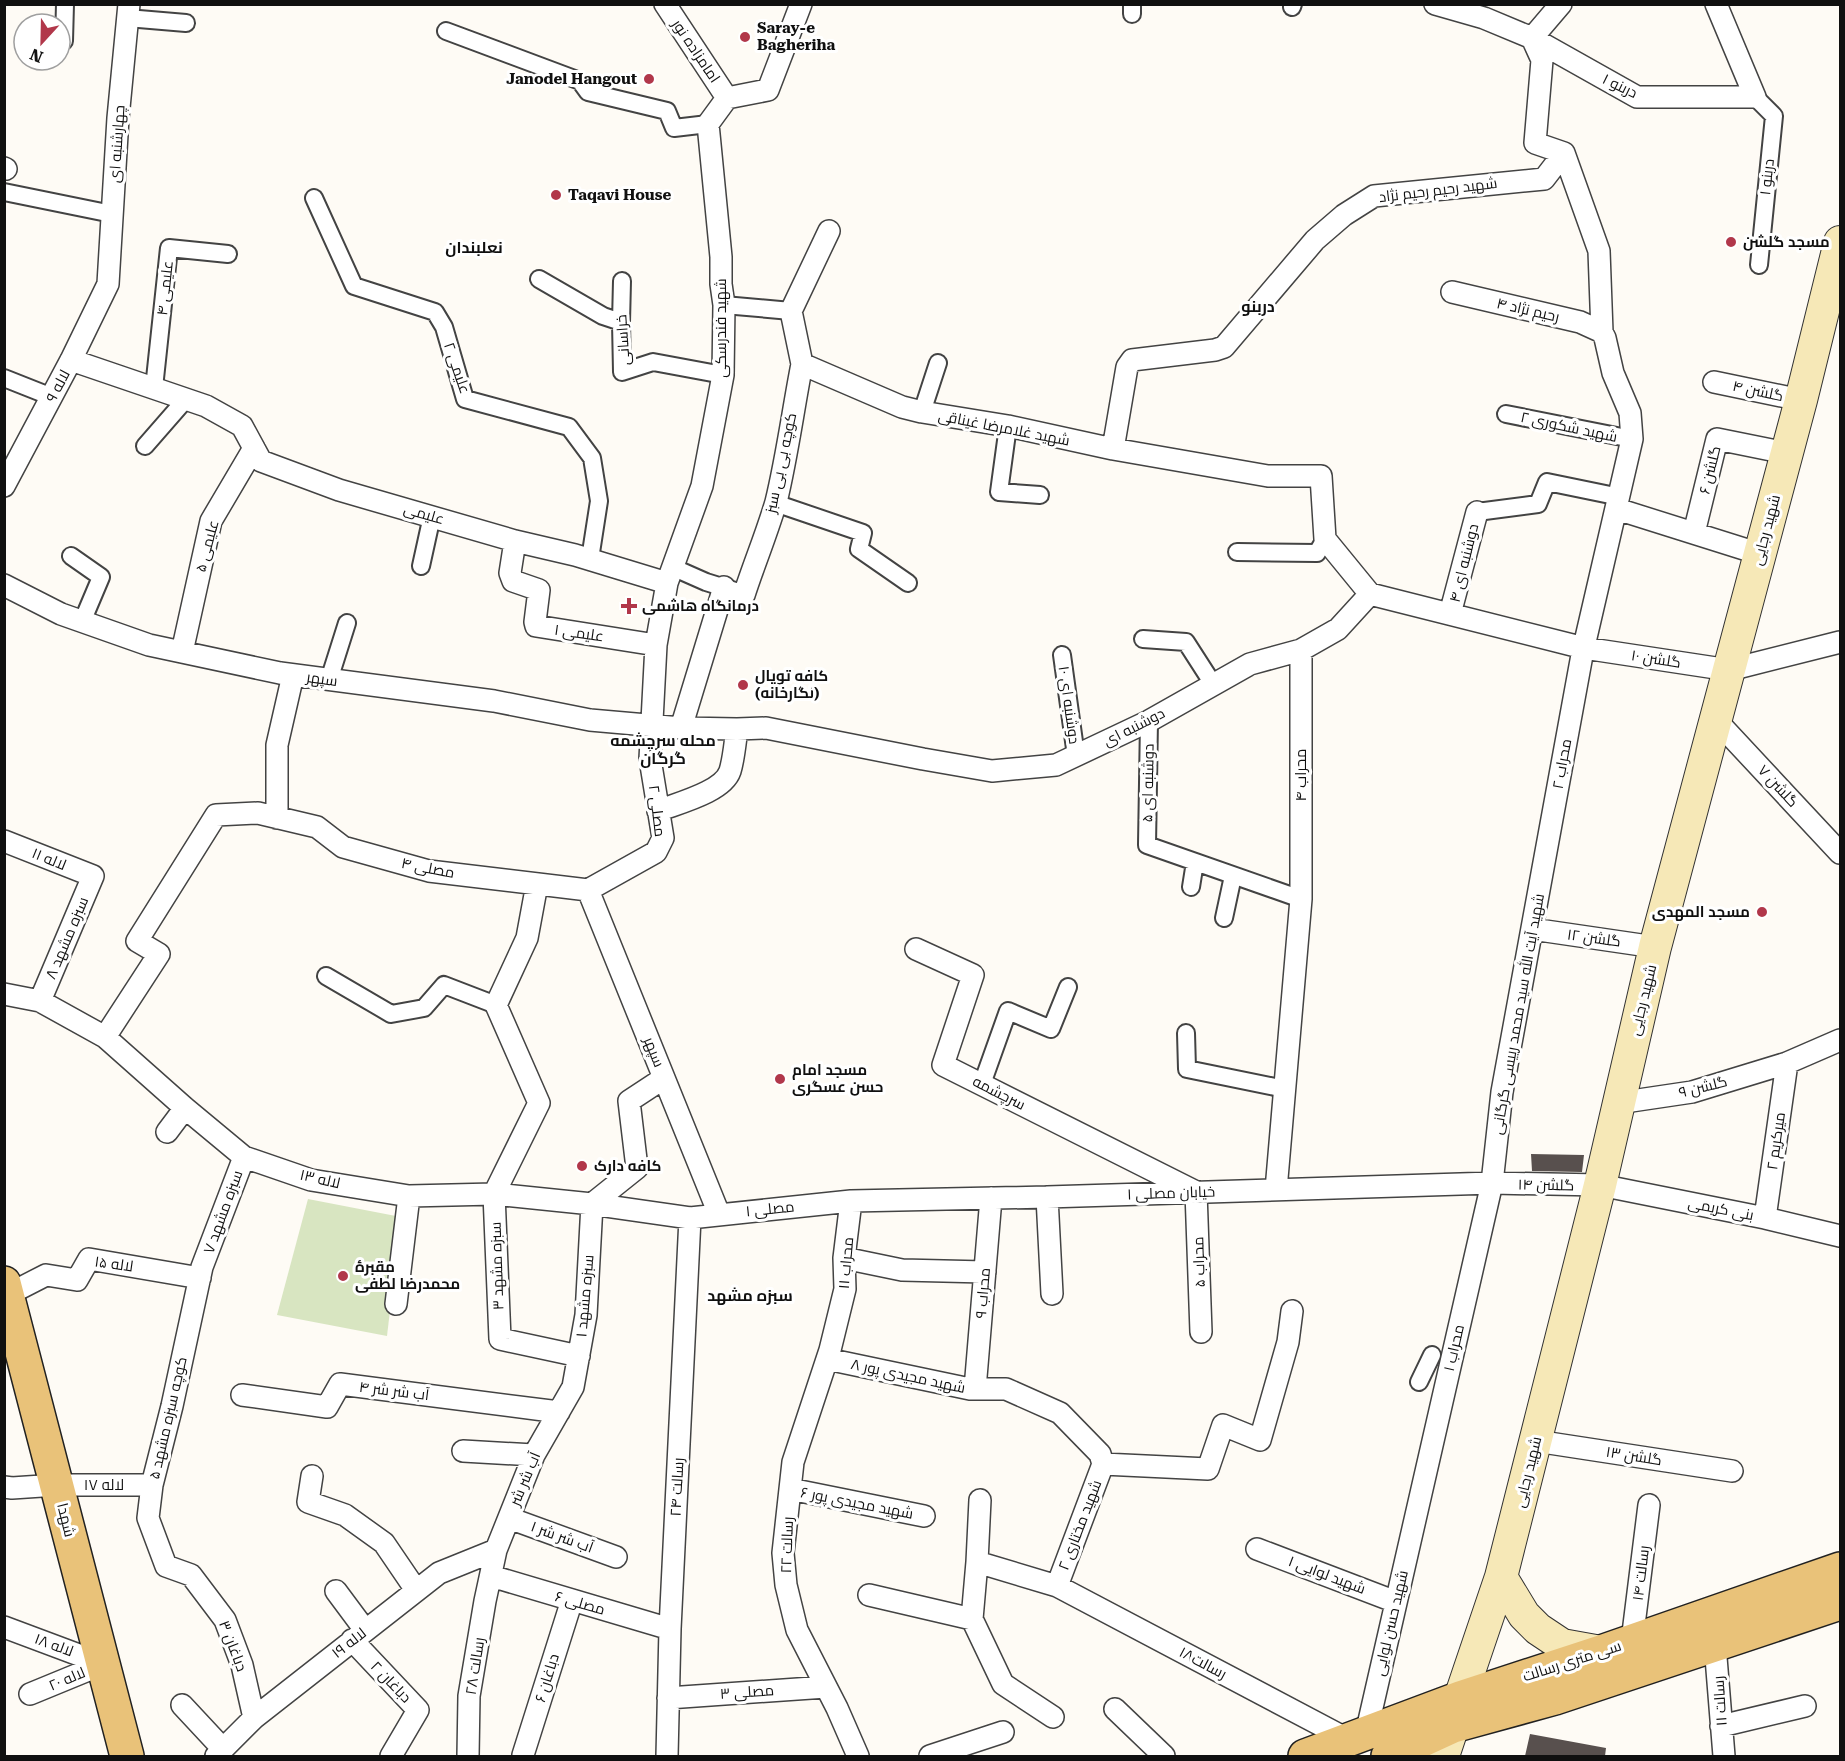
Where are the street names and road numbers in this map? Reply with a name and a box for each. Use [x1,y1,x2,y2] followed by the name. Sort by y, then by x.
[668,15,724,86] street label: امامزاده نور
[1600,70,1640,102] street label: دربنو ۱
[105,105,130,183] street label: چهارشنبه ای
[1756,158,1778,196] street label: ۱ دربنو
[1378,174,1498,207] street label: شهید رحیم رحیم نژاد
[153,260,178,316] street label: ۴ علیمی
[712,278,731,378] street label: شهید فندرسکی
[1495,294,1561,327] street label: رحیم نژاد ۴
[612,314,635,366] street label: خراسانی
[439,340,474,396] street label: ۲ علیمی
[42,367,74,405] street label: ۹ لاله
[1731,377,1785,406] street label: ۴ گلشن
[936,406,1071,451] street label: شهید غلامرضا غیناقی
[1519,408,1619,447] street label: ۲ شهید شکوری
[761,411,801,516] street label: کوچه بی بی سبز
[1695,444,1726,496] street label: ۶ گلشن
[1748,493,1785,568] street label: شهید رجایی
[401,500,446,529] street label: علیمی
[191,518,224,574] street label: ۵ علیمی
[1446,522,1483,604] street label: ۴ دوشنبه ای
[553,621,605,646] street label: ۱ علیمی
[1630,646,1682,673] street label: ۱۰ گلشن
[1054,665,1083,745] street label: ۱۰ دوشنبه ای
[304,668,339,691] street label: سپهر
[1100,704,1168,751] street label: دوشنبه ای
[1549,737,1575,791] street label: ۲ محراب
[1138,744,1159,822] street label: ۵ دوشنبه ای
[1292,749,1310,801] street label: ۴ محراب
[1753,761,1802,811] street label: ۷ گلشن
[644,784,669,838] street label: ۲ مصلی
[29,844,69,874] street label: ۱۱ لاله
[400,854,456,883] street label: ۴ مصلی
[1487,892,1549,1136] street label: شهید آیت الله سید محمد رییسی گرگانی
[42,894,93,982] street label: ۸ سبزه مشهد
[1566,925,1622,952] street label: ۱۲ گلشن
[1625,963,1661,1038] street label: شهید رجایی
[639,1033,668,1070] street label: سپهر
[969,1072,1028,1115] street label: سرچشمه
[1677,1072,1729,1103] street label: ۹ گلشن
[1763,1111,1790,1171] street label: ۲ میرکریم
[298,1166,342,1192] street label: لاله ۱۳
[200,1168,247,1257] street label: ۷ سبزه مشهد
[1518,1176,1574,1195] street label: گلشن ۱۴
[1127,1182,1215,1205] street label: خیابان مصلی ۱
[1686,1194,1755,1225] street label: بنی کریمی
[745,1198,795,1221] street label: ۱ مصلی
[486,1222,509,1310] street label: ۳ سبزه مشهد
[835,1236,857,1290] street label: ۱۱ محراب
[1189,1236,1209,1288] street label: ۵ محراب
[93,1252,135,1276] street label: ۱۵ لاله
[572,1254,599,1338] street label: ۱ سبزه مشهد
[972,1267,994,1319] street label: ۹ محراب
[1440,1323,1468,1373] street label: ۱ محراب
[145,1355,192,1481] street label: کوچه سبزه مشهد ۵
[849,1355,967,1398] street label: ۸ شهید مجیدی پور
[358,1378,430,1404] street label: ۴ آب شر شر
[1510,1435,1546,1510] street label: شهید رجایی
[1605,1443,1663,1470] street label: ۱۳ گلشن
[505,1449,544,1510] street label: آب شر شر
[666,1457,688,1517] street label: ۲۴ رسالت
[84,1476,124,1494] street label: ۱۷ لاله
[1055,1477,1106,1573] street label: ۲ شهید مختاری
[799,1483,915,1524] street label: ۶ شهید مجیدی پور
[52,1501,79,1539] street label: شهدا
[777,1516,797,1574] street label: ۲۲ رسالت
[528,1517,596,1557] street label: ۱ آب شر شر
[1629,1544,1653,1602] street label: ۱۴ رسالت
[1286,1552,1368,1599] street label: ۱ شهید لوایی
[1370,1568,1413,1678] street label: شهید حسن لوایی
[553,1587,607,1620] street label: ۶ مصلی
[214,1618,251,1674] street label: ۳ دباغان
[328,1624,370,1662] street label: ۱۹ لاله
[32,1630,76,1660] street label: لاله ۱۸
[462,1636,488,1696] street label: ۲۸ رسالت
[1521,1637,1624,1686] street label: سی متری رسالت
[1176,1643,1230,1683] street label: رسالت۱۸
[531,1651,564,1705] street label: ۶ دباغان
[366,1658,415,1707] street label: ۲ دباغان
[46,1663,88,1695] street label: ۲۰ لاله
[1709,1675,1731,1727] street label: ۱۱ رسالت
[719,1681,775,1704] street label: ۳ مصلی

